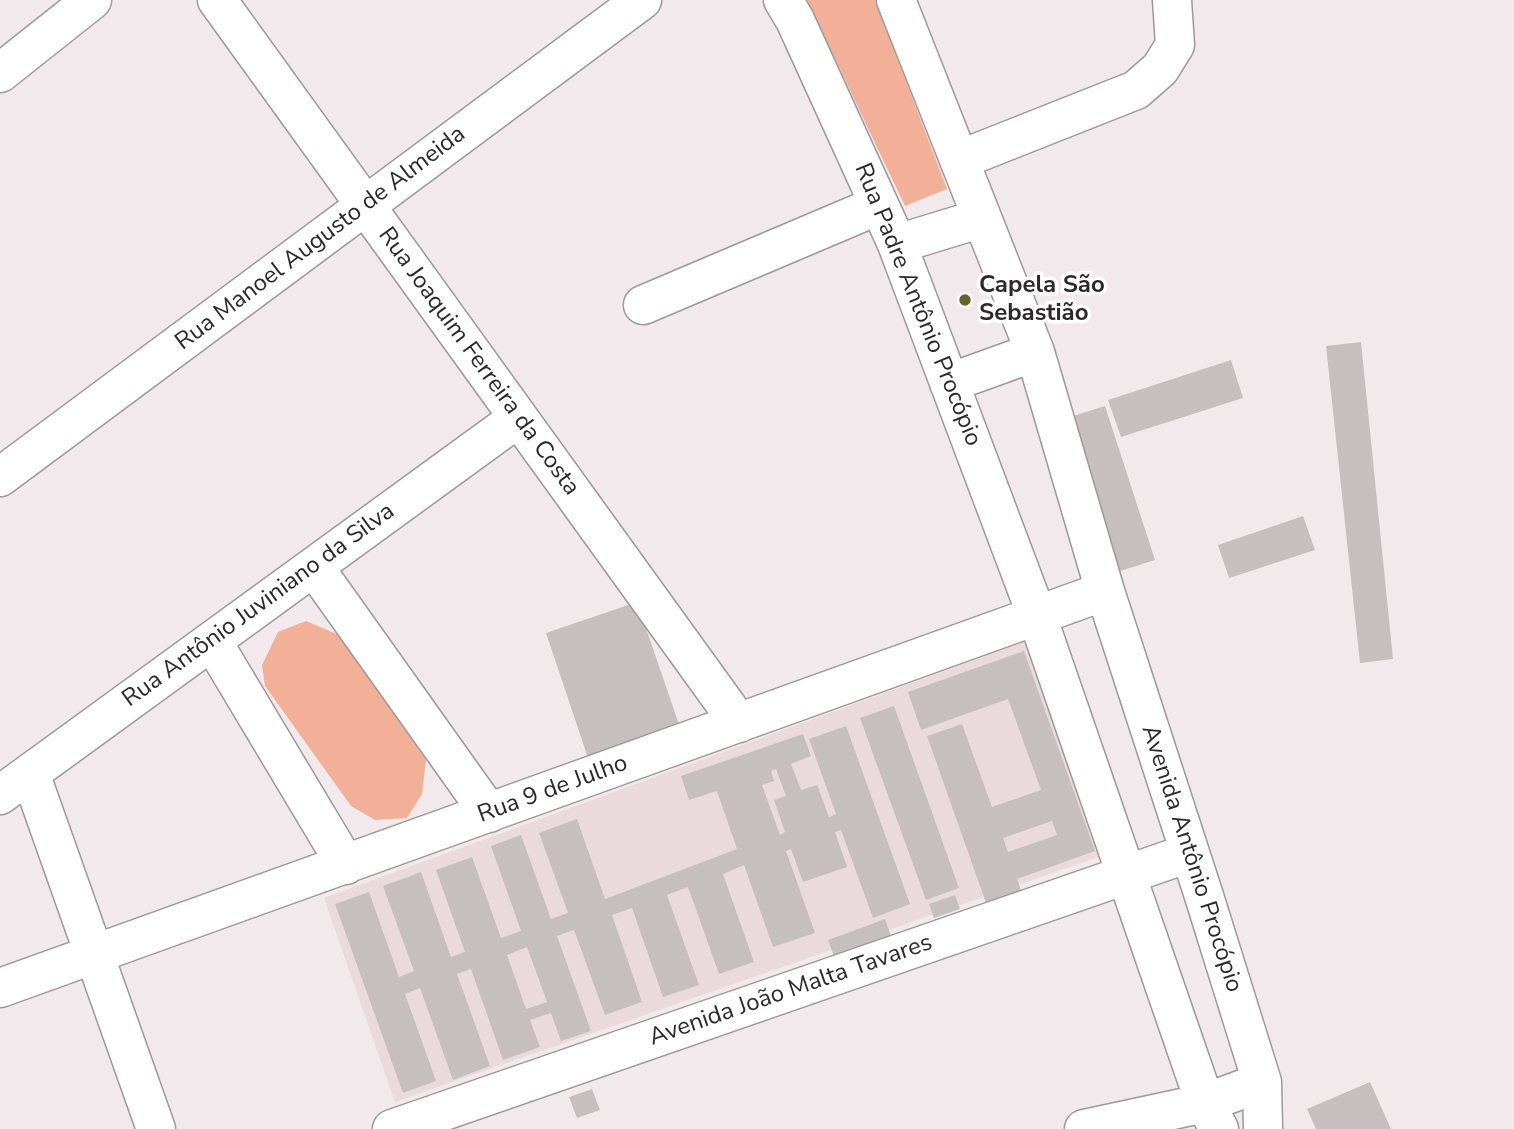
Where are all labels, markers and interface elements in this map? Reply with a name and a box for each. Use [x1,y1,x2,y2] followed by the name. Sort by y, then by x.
[170,121,472,357] street label: Rua Manoel Augusto de Almeida
[847,159,987,451] street label: Rua Padre Antônio Procópio
[371,222,585,502] street label: Rua Joaquim Ferreira da Costa
[979,272,1105,328] place label: Capela São Sebastião
[957,292,973,308] marker: Capela São Sebastião
[117,498,401,714] street label: Rua Antônio Juviniano da Silva
[1134,722,1248,996] street label: Avenida Antônio Procópio
[474,750,632,830] street label: Rua 9 de Julho
[646,929,936,1053] street label: Avenida João Malta Tavares

